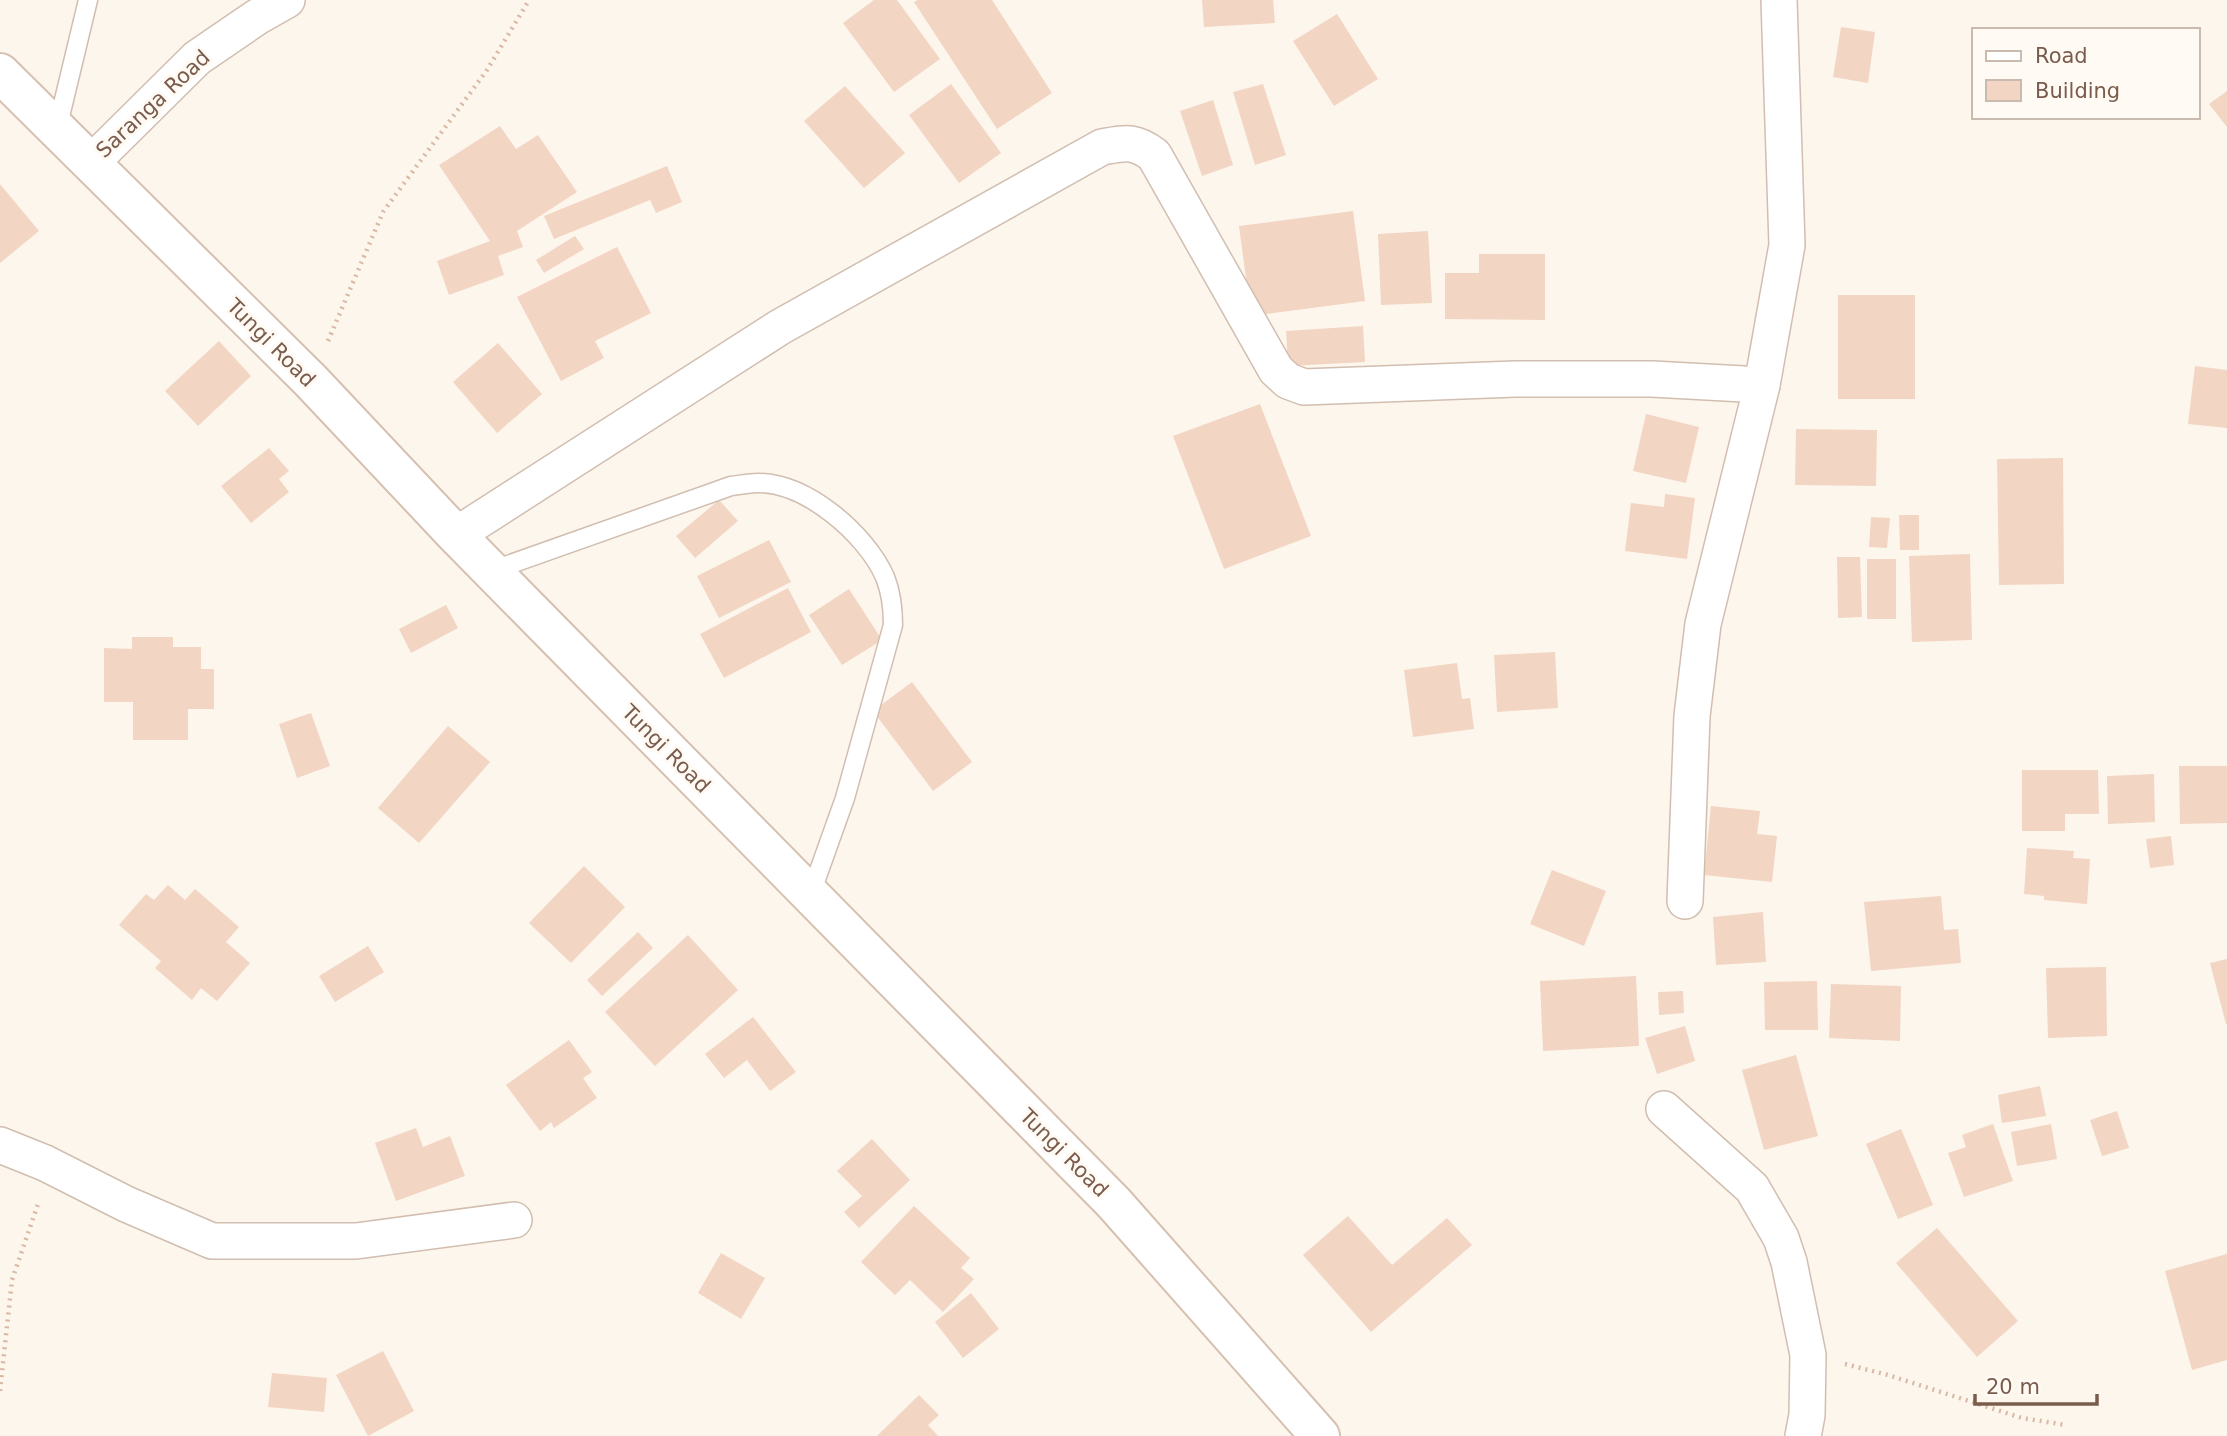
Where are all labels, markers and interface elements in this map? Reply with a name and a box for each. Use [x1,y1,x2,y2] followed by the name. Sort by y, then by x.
[1972,28,2199,119] legend
[2035,44,2088,68] text: Road
[91,45,215,163] street label: Saranga Road
[2035,79,2120,103] text: Building
[221,293,320,392] street label: Tungi Road
[616,699,715,798] street label: Tungi Road
[1014,1103,1113,1202] street label: Tungi Road
[1975,1362,2098,1406] scale bar
[1986,1375,2040,1399] text: 20 m

